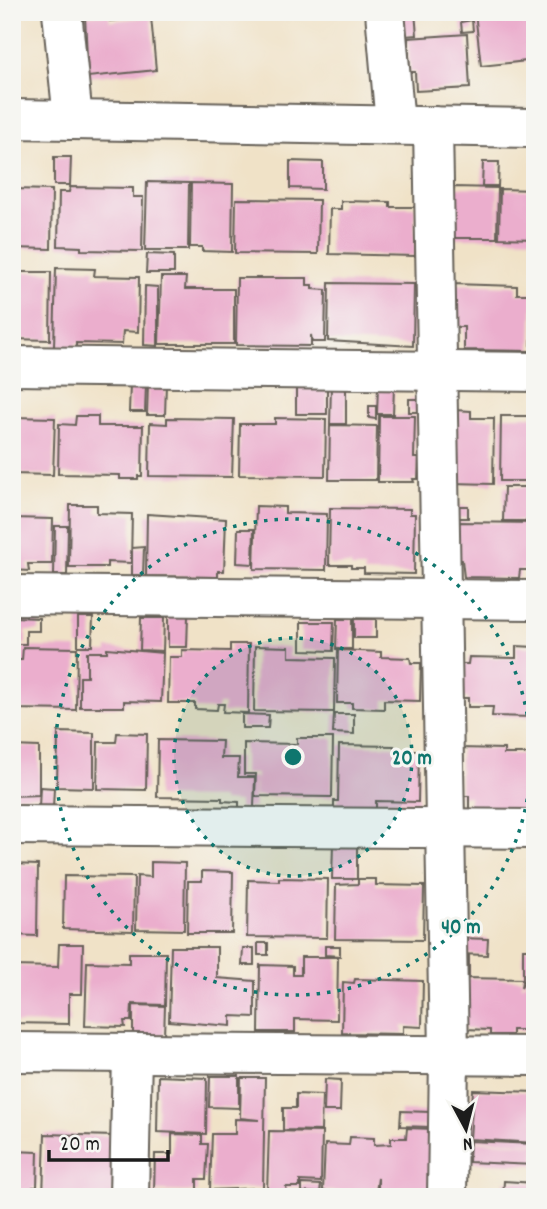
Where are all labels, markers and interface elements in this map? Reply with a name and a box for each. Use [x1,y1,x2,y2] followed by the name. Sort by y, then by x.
[281,745,305,769] centre of rings
[392,745,432,775] text: 20 m
[441,914,481,944] text: 40 m
[432,1094,502,1164] north arrow
[49,1118,168,1162] scale bar
[461,1128,474,1156] text: N
[60,1131,100,1161] text: 20 m

